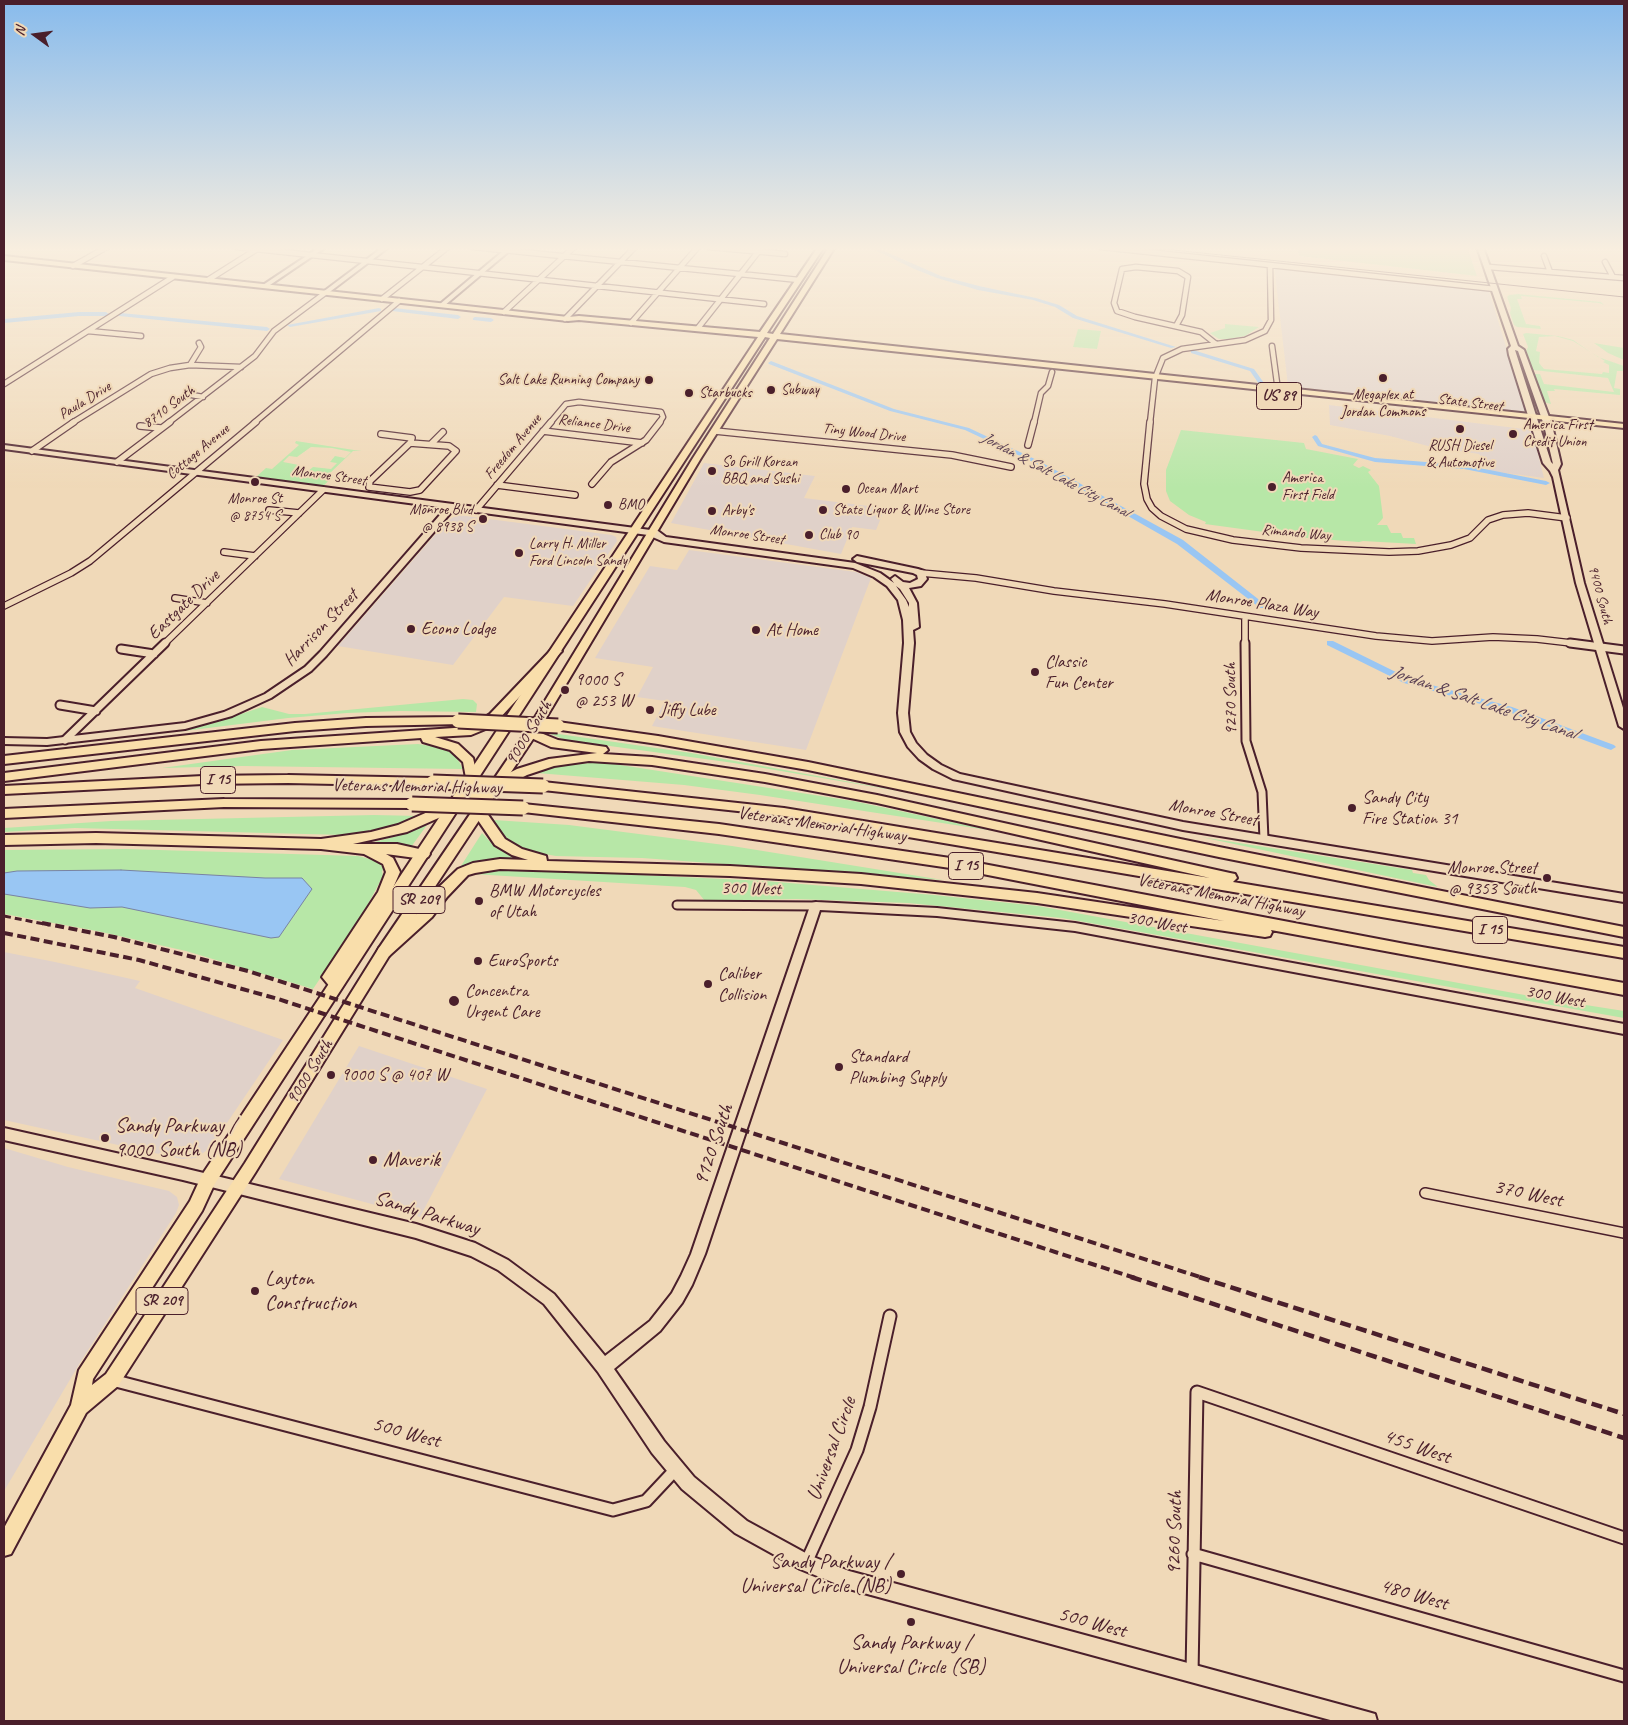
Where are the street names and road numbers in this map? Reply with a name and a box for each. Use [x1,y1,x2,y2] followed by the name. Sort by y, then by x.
[56,378,114,424] street label: Paula Drive
[139,382,199,432] street label: 8710 South
[1256,382,1302,410] road number: US 89
[1437,390,1503,416] street label: State Street
[481,411,545,483] street label: Freedom Avenue
[557,411,631,437] street label: Reliance Drive
[163,420,233,484] street label: Cottage Avenue
[822,420,906,446] street label: Tiny Wood Drive
[291,462,367,490] street label: Monroe Street
[709,521,785,549] street label: Monroe Street
[1261,521,1331,545] street label: Rimando Way
[1583,564,1617,626] street label: 9400 South
[144,565,224,645] street label: Eastgate Drive
[1204,584,1320,624] street label: Monroe Plaza Way
[279,585,363,671] street label: Harrison Street
[1220,663,1242,735] street label: 9270 South
[501,697,557,769] street label: 9000 South
[200,766,236,794] road number: I 15
[332,775,502,799] street label: Veterans Memorial Highway
[1167,795,1259,831] street label: Monroe Street
[736,802,908,848] street label: Veterans Memorial Highway
[948,852,984,879] road number: I 15
[1136,869,1306,923] street label: Veterans Memorial Highway
[721,878,781,900] street label: 300 West
[393,886,445,914] road number: SR 209
[1126,907,1188,939] street label: 300 West
[1472,916,1508,944] road number: I 15
[1524,981,1586,1013] street label: 300 West
[282,1036,338,1108] street label: 9000 South
[688,1101,740,1189] street label: 9120 South
[1491,1174,1565,1214] street label: 370 West
[371,1186,483,1242] street label: Sandy Parkway
[136,1288,188,1314] road number: SR 209
[802,1394,862,1504] street label: Universal Circle
[369,1412,443,1454] street label: 500 West
[1380,1424,1454,1470] street label: 455 West
[1162,1491,1188,1575] street label: 9260 South
[1377,1573,1451,1617] street label: 480 West
[1055,1602,1129,1644] street label: 500 West

